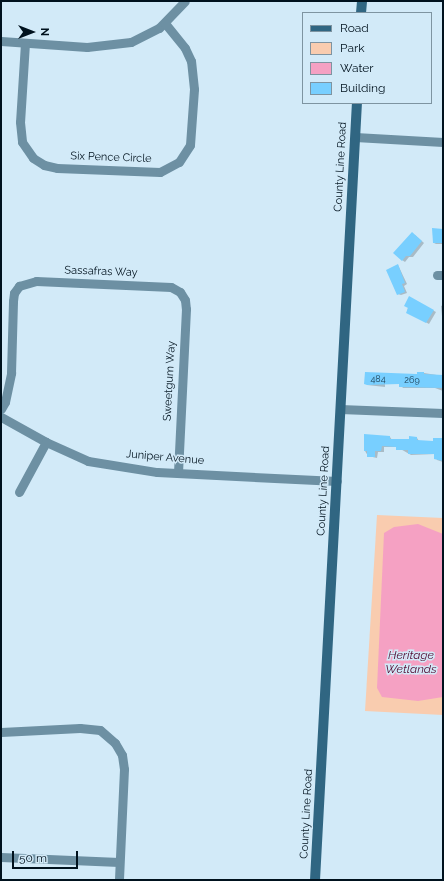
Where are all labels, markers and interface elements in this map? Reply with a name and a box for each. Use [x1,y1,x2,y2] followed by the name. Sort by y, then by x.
[12,12,52,52] north arrow
[302,12,432,104] legend
[340,21,369,35] text: Road
[38,28,51,36] text: N
[340,41,365,55] text: Park
[340,61,374,75] text: Water
[340,81,386,95] text: Building
[332,122,350,212] street label: County Line Road
[70,150,152,166] street label: Six Pence Circle
[64,264,138,280] street label: Sassafras Way
[161,340,179,422] street label: Sweetgum Way
[370,374,386,384] house number: 484
[404,375,420,385] house number: 269
[315,446,333,536] street label: County Line Road
[125,448,205,468] street label: Juniper Avenue
[385,649,437,677] water label: Heritage Wetlands
[298,769,316,859] street label: County Line Road
[14,843,80,869] scale bar
[19,851,47,865] text: 50 m

